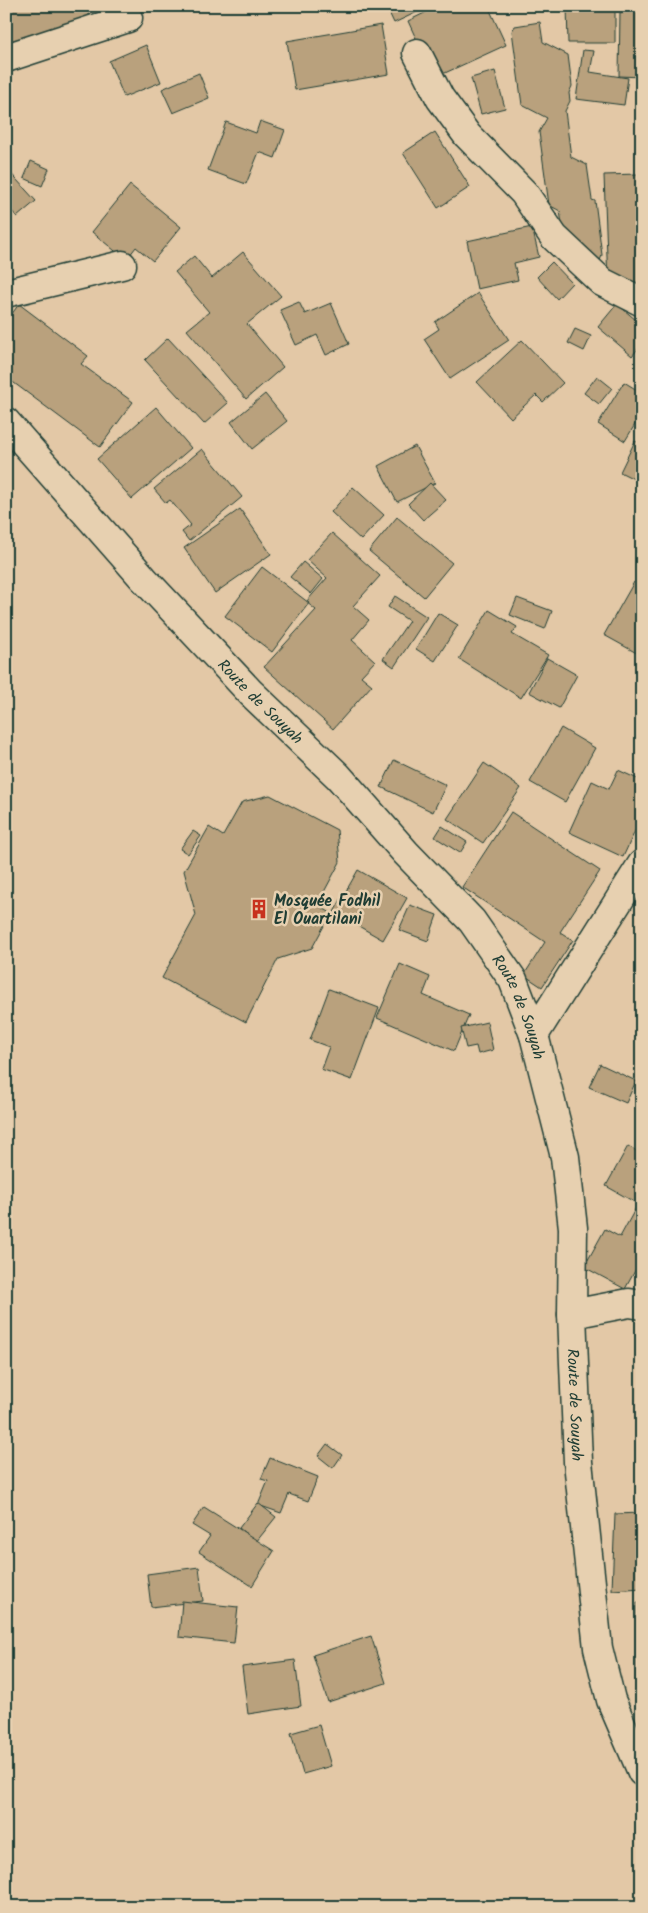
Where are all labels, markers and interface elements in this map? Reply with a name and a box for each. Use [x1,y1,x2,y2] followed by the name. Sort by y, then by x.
[211,654,309,751] street label: Route de Souyah
[274,889,381,932] place label: Mosquée Fodhil El Ouartilani
[248,898,270,920] building icon: Mosquée Fodhil El Ouartilani
[485,950,551,1062] street label: Route de Souyah
[559,1348,589,1462] street label: Route de Souyah

